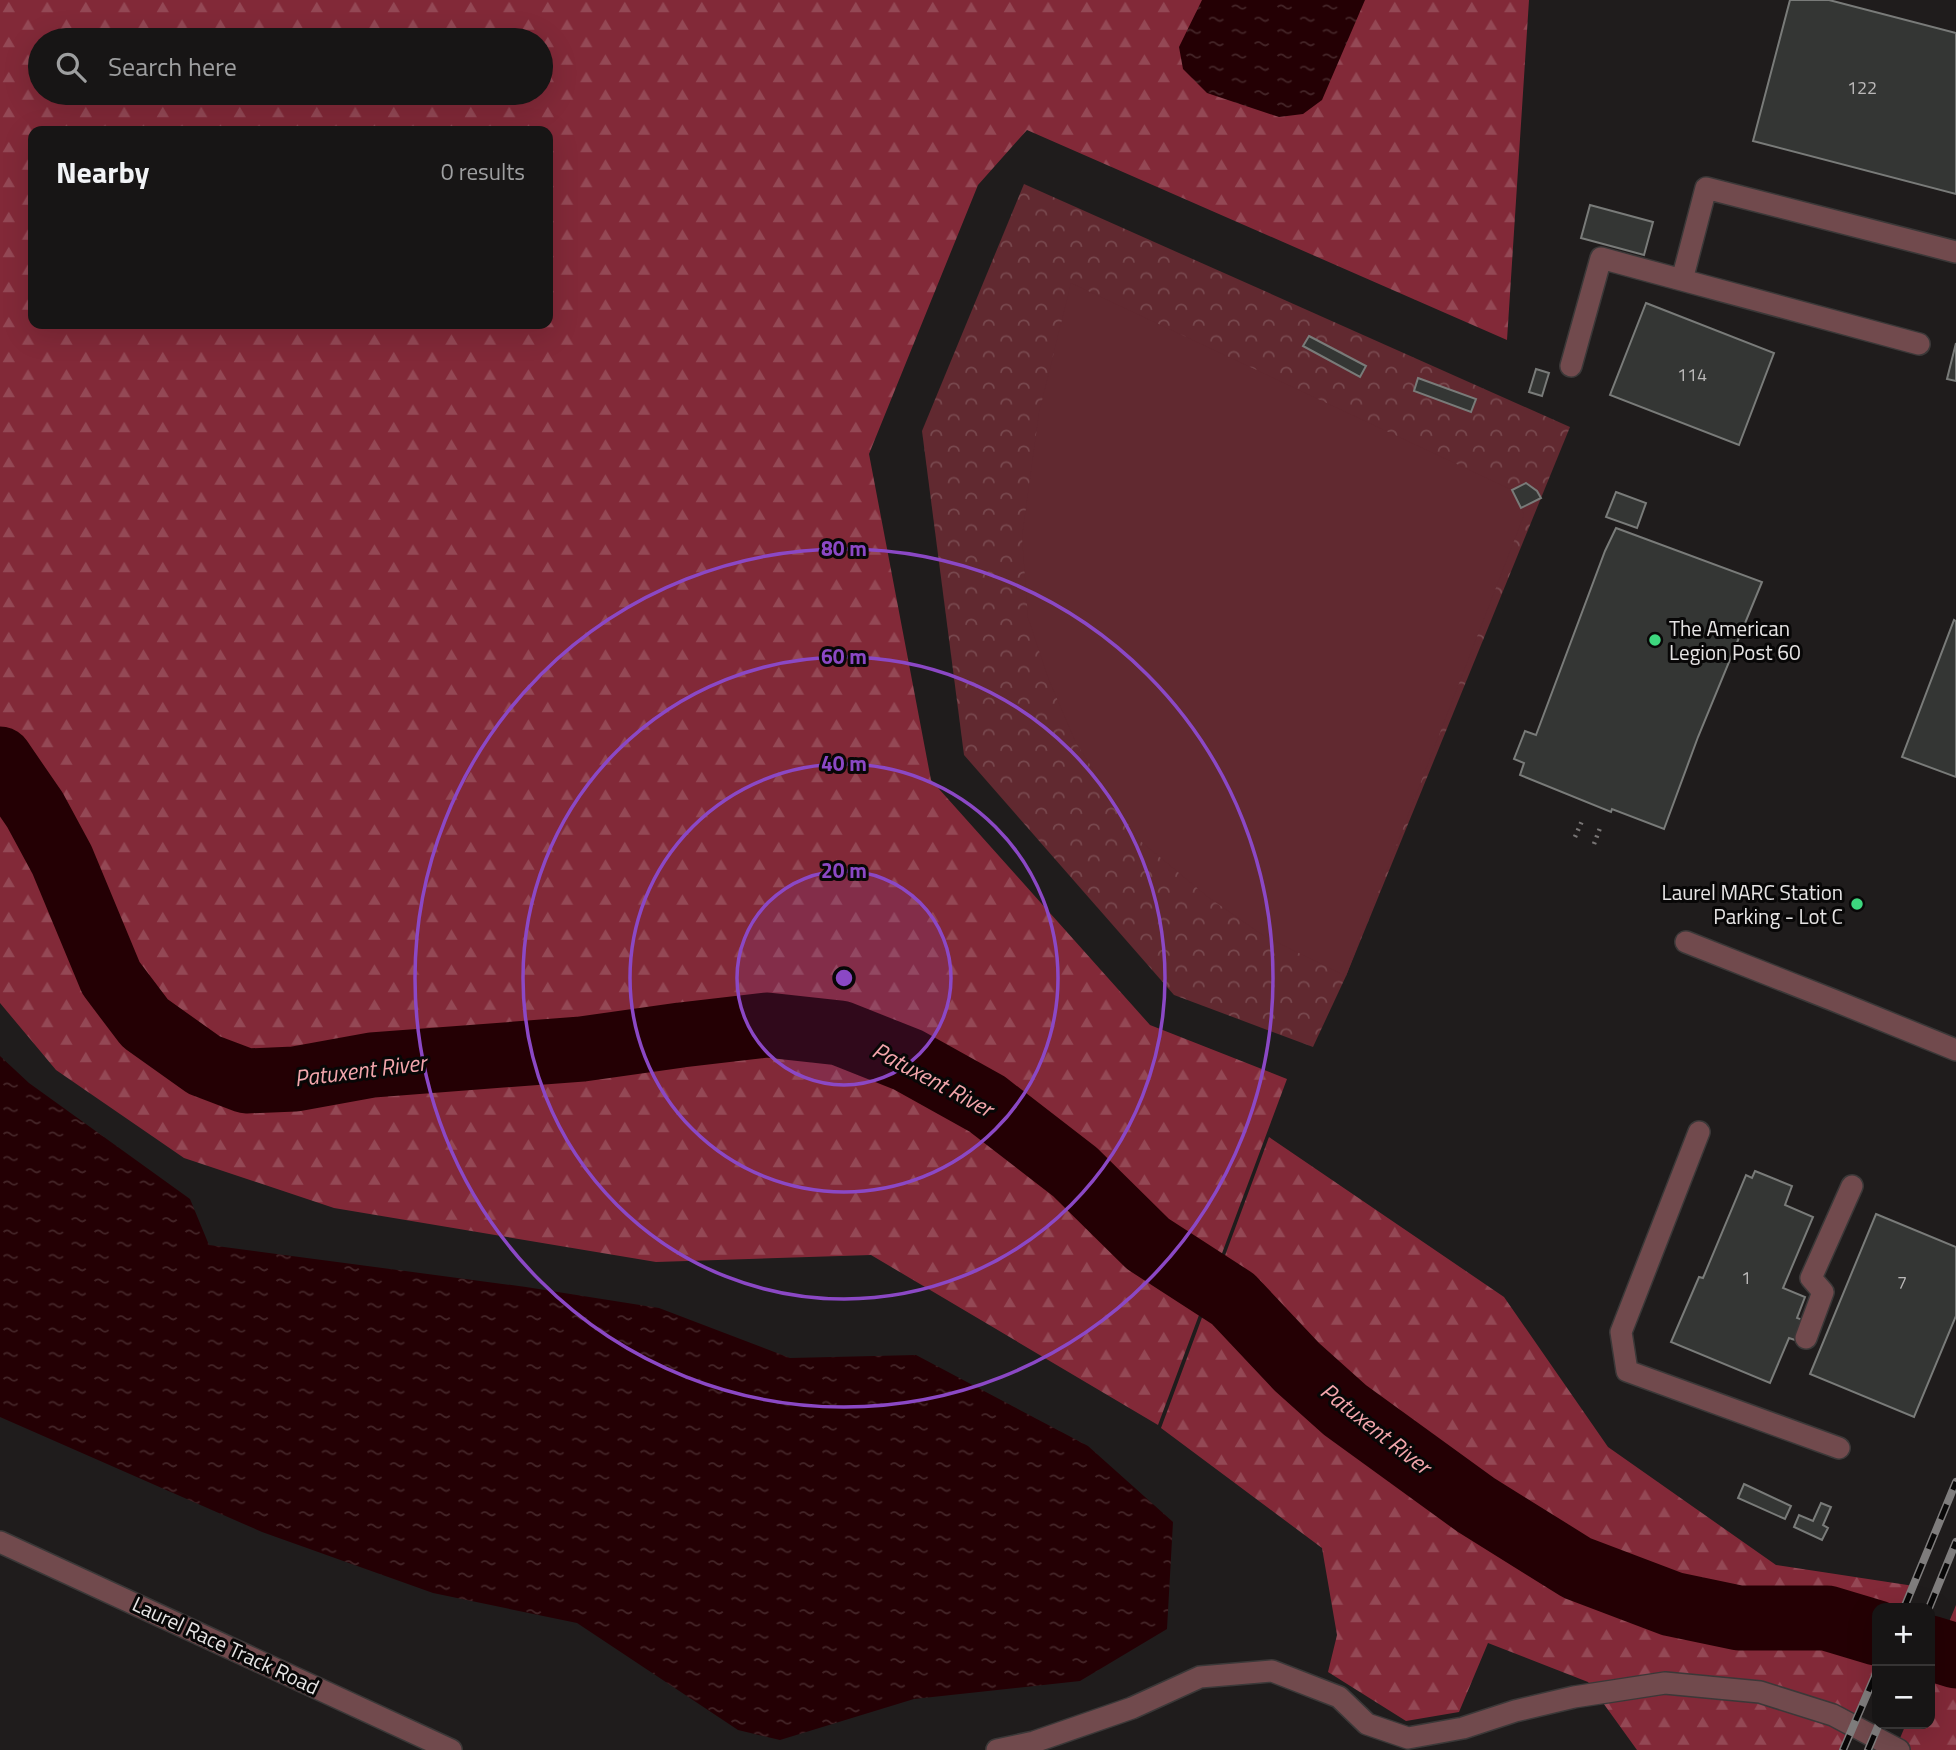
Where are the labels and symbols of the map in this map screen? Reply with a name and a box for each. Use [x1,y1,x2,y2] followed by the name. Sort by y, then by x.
[1847,74,1877,101] house number: 122
[1677,361,1707,388] house number: 114
[821,532,867,564] text: 80 m
[1669,612,1801,668] place label: The American Legion Post 60
[1647,632,1663,648] marker: The American Legion Post 60
[821,640,867,672] text: 60 m
[821,747,867,779] text: 40 m
[821,854,867,886] text: 20 m
[1662,876,1843,932] place label: Laurel MARC Station Parking - Lot C
[1849,896,1865,912] marker: Laurel MARC Station Parking - Lot C
[832,966,856,990] centre of rings
[866,1033,1002,1127] water label: Patuxent River
[292,1044,430,1095] water label: Patuxent River
[1741,1264,1751,1291] house number: 1
[1897,1269,1907,1296] house number: 7
[1313,1373,1441,1484] water label: Patuxent River
[127,1588,325,1702] street label: Laurel Race Track Road

